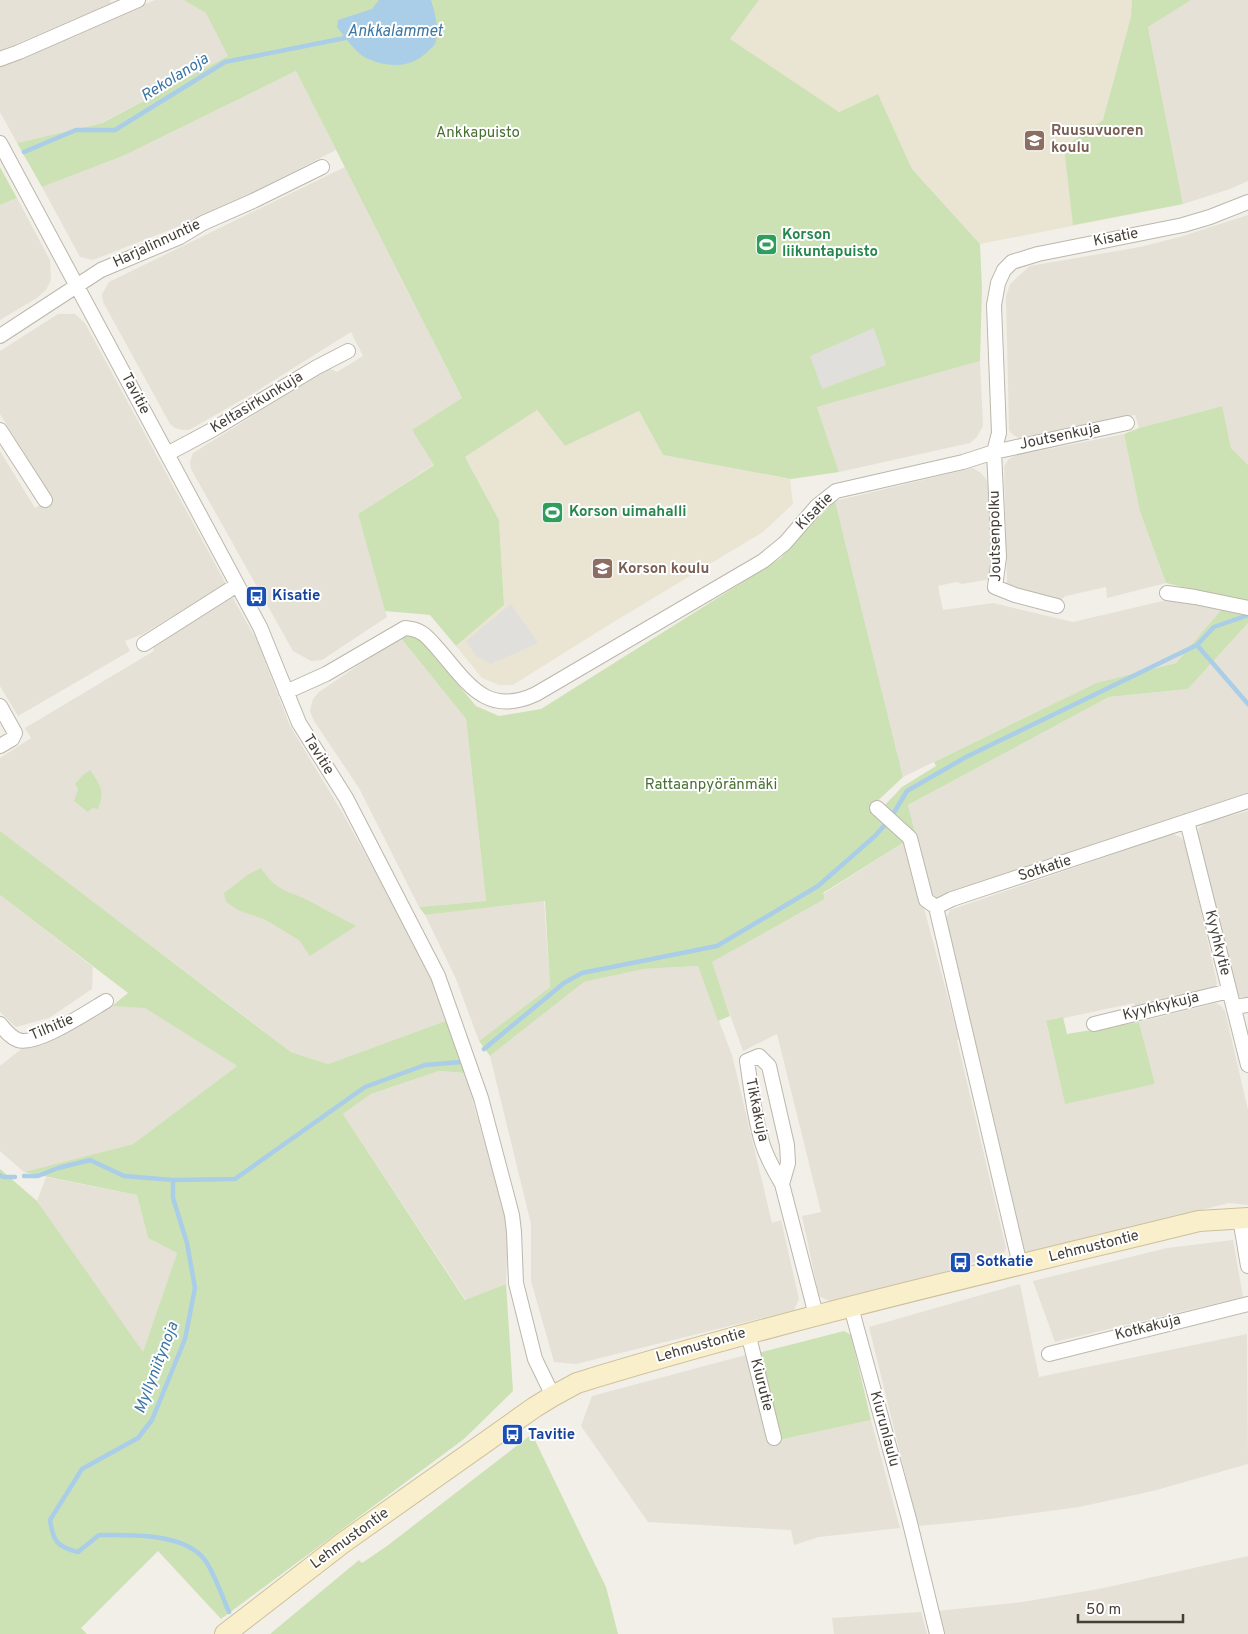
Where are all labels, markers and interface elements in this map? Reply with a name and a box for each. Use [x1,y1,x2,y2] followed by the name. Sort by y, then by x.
[347,22,444,42] water label: Ankkalammet
[137,49,213,107] water label: Rekolanoja
[1051,122,1144,158] place label: Ruusuvuoren koulu
[436,124,520,143] park label: Ankkapuisto
[1023,128,1047,152] school or university icon: Ruusuvuoren koulu
[110,215,204,273] street label: Harjalinnuntie
[1092,224,1140,252] street label: Kisatie
[782,226,878,262] place label: Korson liikuntapuisto
[754,232,778,256] sports icon: Korson liikuntapuisto
[207,368,307,438] street label: Keltasirkunkuja
[116,370,154,418] street label: Tavitie
[1018,419,1102,455] street label: Joutsenkuja
[792,489,838,535] street label: Kisatie
[986,490,1006,582] street label: Joutsenpolku
[541,500,565,524] sports icon: Korson uimahalli
[569,503,687,522] place label: Korson uimahalli
[590,557,614,581] school or university icon: Korson koulu
[618,560,709,579] place label: Korson koulu
[244,584,268,608] bus stop icon: Kisatie
[272,587,320,606] place label: Kisatie
[298,731,338,779] street label: Tavitie
[645,776,777,795] park label: Rattaanpyöränmäki
[1016,851,1074,887] street label: Sotkatie
[1200,908,1234,978] street label: Kyyhkytie
[1121,988,1201,1026] street label: Kyyhkykuja
[27,1010,77,1046] street label: Tilhitie
[740,1077,772,1143] street label: Tikkakuja
[1047,1227,1141,1267] street label: Lehmustontie
[948,1250,972,1274] bus stop icon: Sotkatie
[976,1253,1033,1272] place label: Sotkatie
[1113,1311,1183,1345] street label: Kotkakuja
[130,1319,184,1417] water label: Myllyniitynoja
[654,1324,748,1368] street label: Lehmustontie
[745,1357,777,1413] street label: Kiurutie
[865,1389,903,1469] street label: Kiurunlaulu
[500,1423,524,1447] bus stop icon: Tavitie
[528,1426,575,1445] place label: Tavitie
[307,1504,393,1574] street label: Lehmustontie
[1078,1592,1183,1624] scale bar
[1086,1601,1121,1620] text: 50 m

